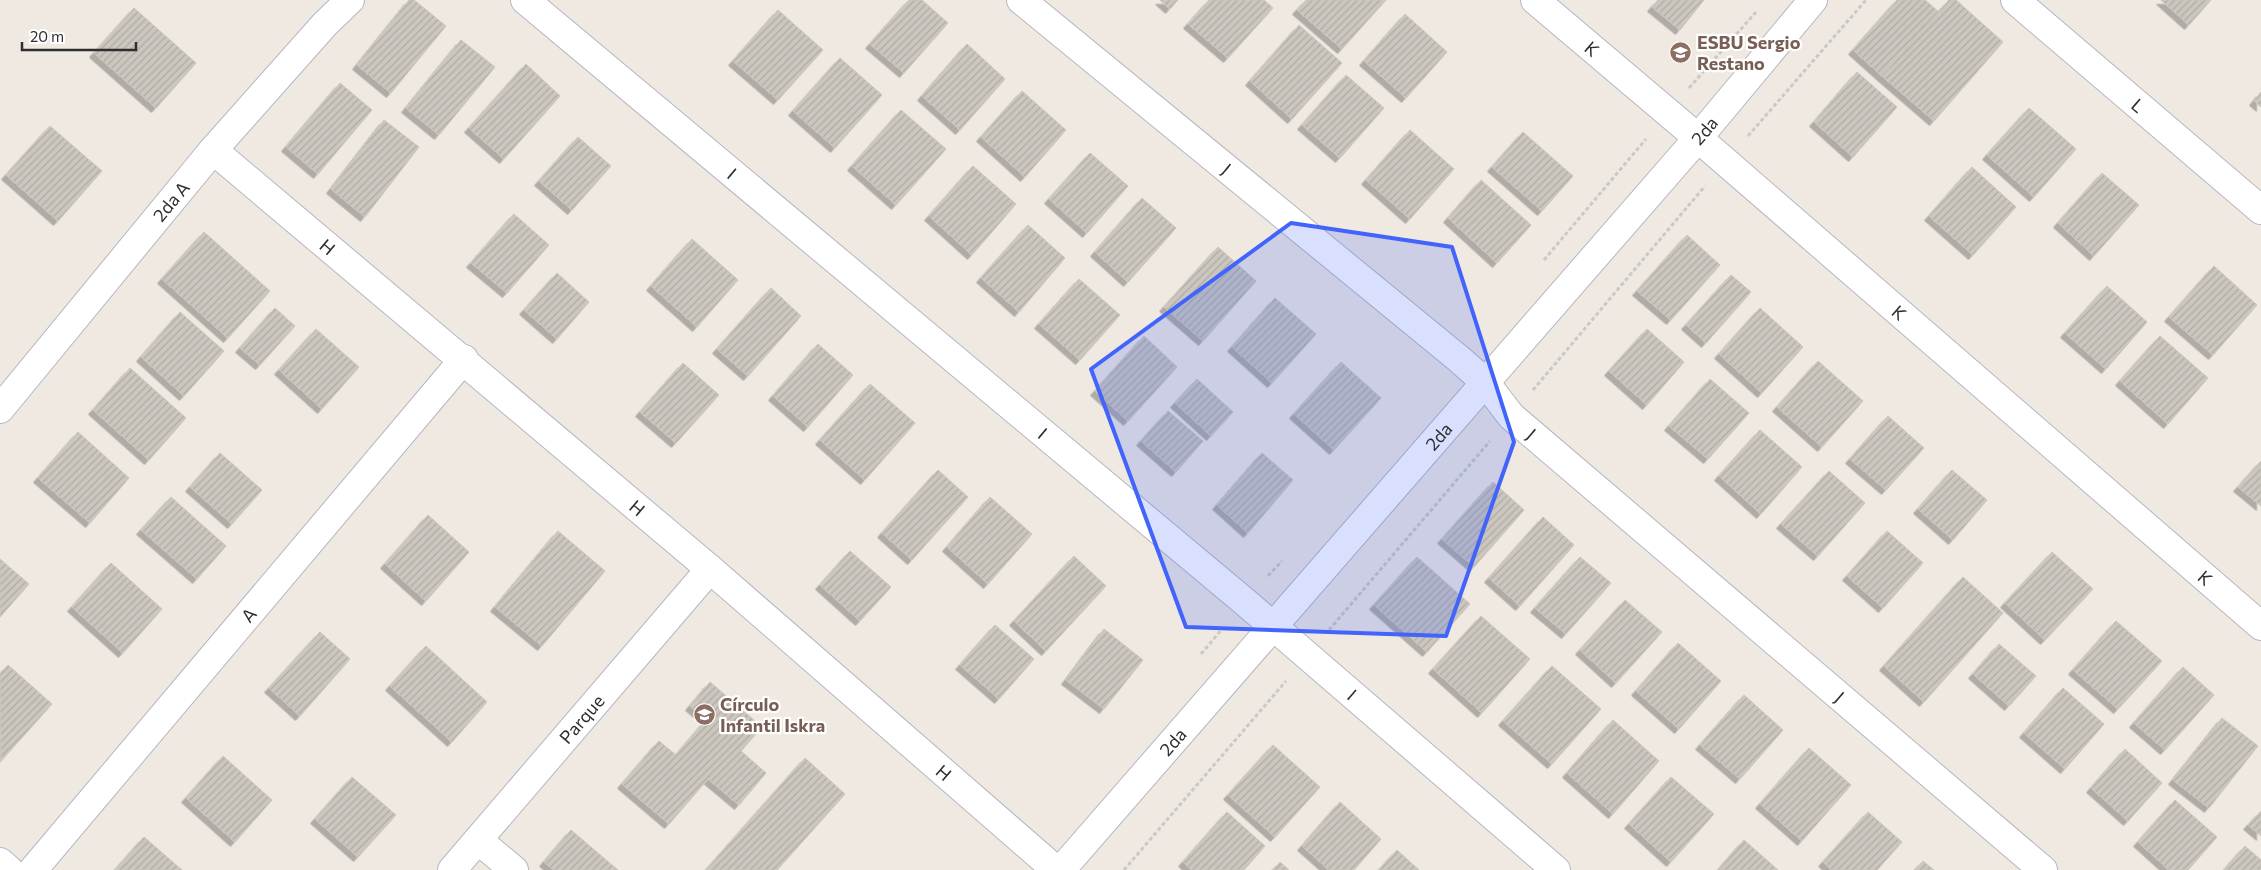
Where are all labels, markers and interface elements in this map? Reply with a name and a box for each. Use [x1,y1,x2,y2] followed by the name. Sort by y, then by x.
[22,20,136,52] scale bar
[30,27,64,45] text: 20 m
[1697,31,1801,74] place label: ESBU Sergio Restano
[1581,36,1604,61] street label: K
[1669,40,1693,64] school or university icon: ESBU Sergio Restano
[2127,93,2149,117] street label: L
[1686,112,1722,149] street label: 2da
[1218,158,1236,179] street label: J
[723,163,741,183] street label: I
[148,177,194,226] street label: 2da A
[315,234,340,259] street label: H
[1888,300,1911,325] street label: K
[1420,418,1457,455] street label: 2da
[1034,423,1052,443] street label: I
[1523,424,1541,444] street label: J
[625,495,650,520] street label: H
[2194,566,2217,590] street label: K
[236,603,261,627] street label: A
[1343,684,1361,704] street label: I
[1831,686,1849,707] street label: J
[554,690,609,748] street label: Parque
[720,693,825,736] place label: Círculo Infantil Iskra
[692,702,716,726] school or university icon: Círculo Infantil Iskra
[1155,723,1191,760] street label: 2da
[932,760,956,785] street label: H

